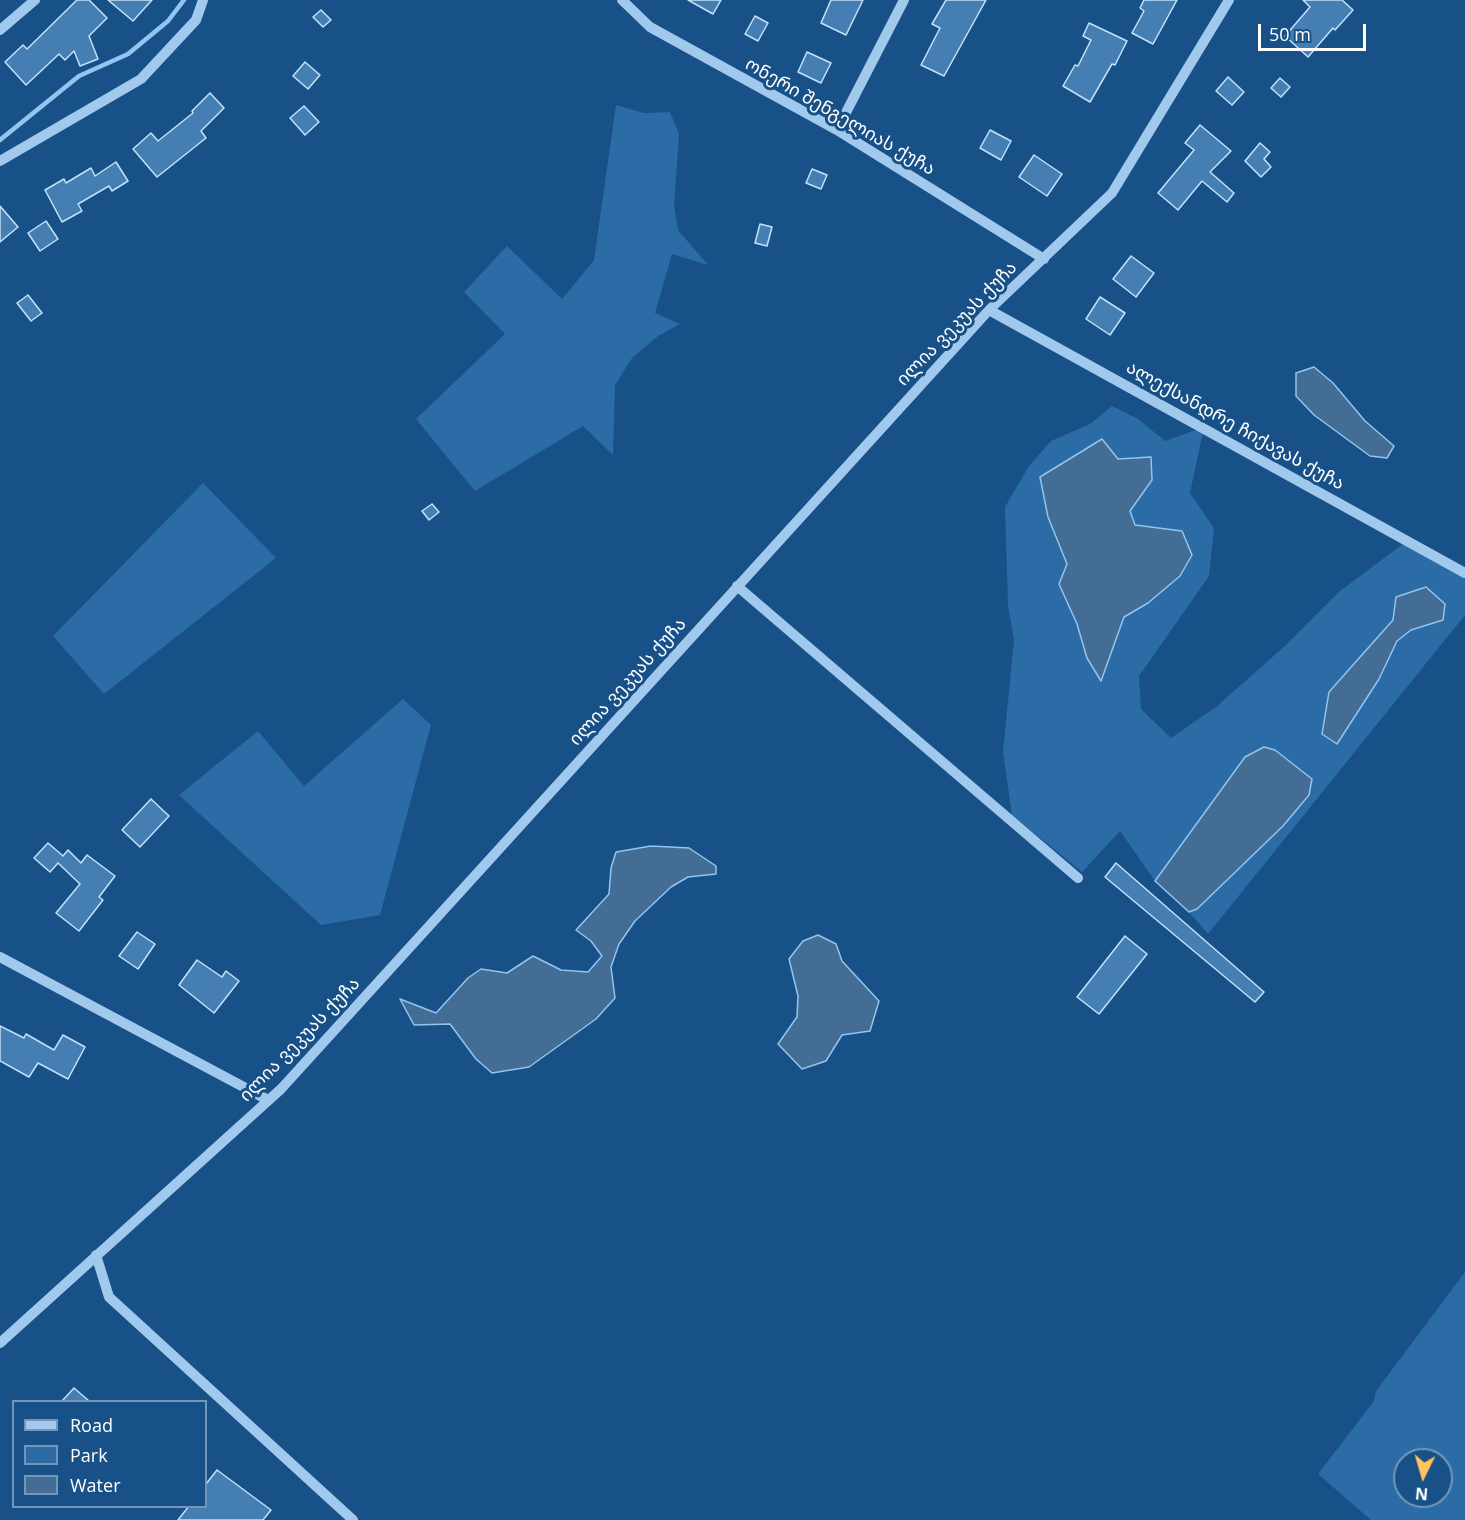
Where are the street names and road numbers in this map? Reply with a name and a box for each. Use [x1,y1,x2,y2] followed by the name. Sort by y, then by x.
[741,54,939,180] street label: ონერი შენგელიას ქუჩა
[892,257,1022,391] street label: ილია ვეკუას ქუჩა
[1122,357,1348,495] street label: ალექსანდრე ჩიქავას ქუჩა
[565,614,691,750] street label: ილია ვეკუას ქუჩა
[235,973,365,1107] street label: ილია ვეკუას ქუჩა

